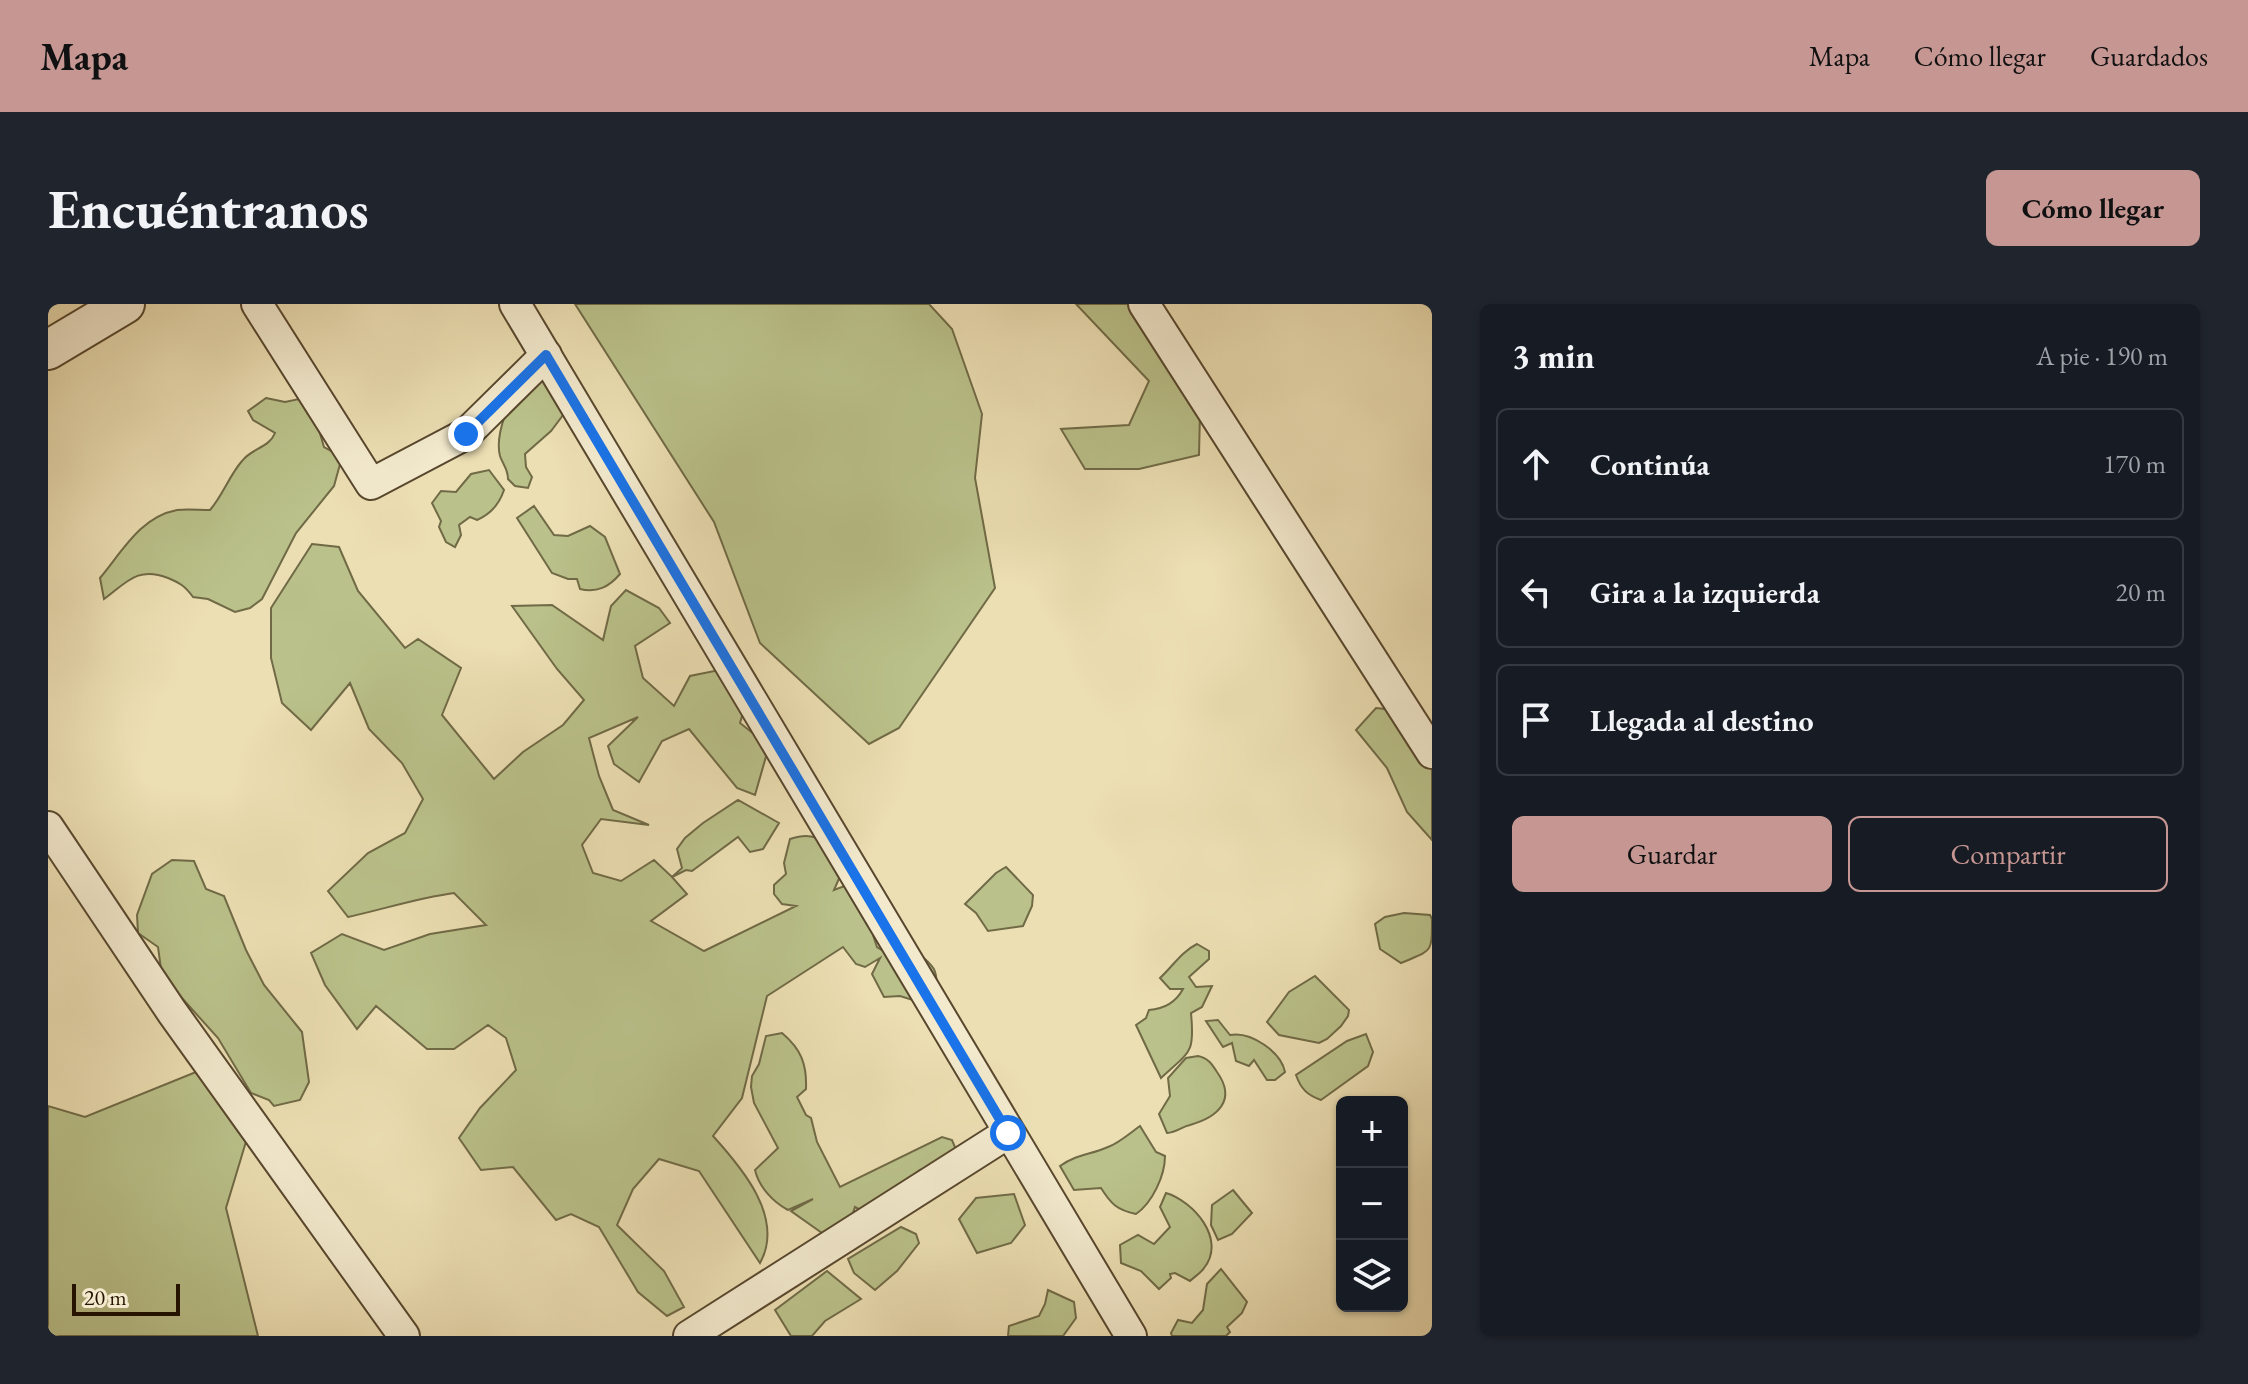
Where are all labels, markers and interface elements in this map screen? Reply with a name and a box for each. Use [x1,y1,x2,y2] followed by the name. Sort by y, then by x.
[40,32,128,81] text: Mapa
[1809,38,1870,74] text: Mapa
[1914,38,2046,74] text: Cómo llegar
[2090,38,2208,74] text: Guardados
[1986,170,2200,246] button: Cómo llegar
[48,172,369,245] text: Encuéntranos
[1512,334,1595,378] text: 3 min
[2036,339,2168,373] text: A pie · 190 m
[448,416,484,452] route end
[1514,442,1558,486] icon: ahead
[1590,445,1710,484] text: Continúa
[2103,447,2166,481] text: 170 m
[1514,570,1558,614] icon: left
[1590,573,1820,612] text: Gira a la izquierda
[2116,575,2166,609] text: 20 m
[1514,698,1558,742] icon: arrive
[1590,701,1814,740] text: Llegada al destino
[1512,816,1832,892] button: Guardar
[1848,816,2168,892] button: Compartir
[1336,1096,1408,1312] map controls
[1336,1096,1408,1168] button: +
[990,1115,1026,1151] route start
[1336,1168,1408,1240] button: −
[1336,1240,1408,1312] button: layers
[72,1280,180,1316] scale bar
[84,1283,127,1312] text: 20 m

